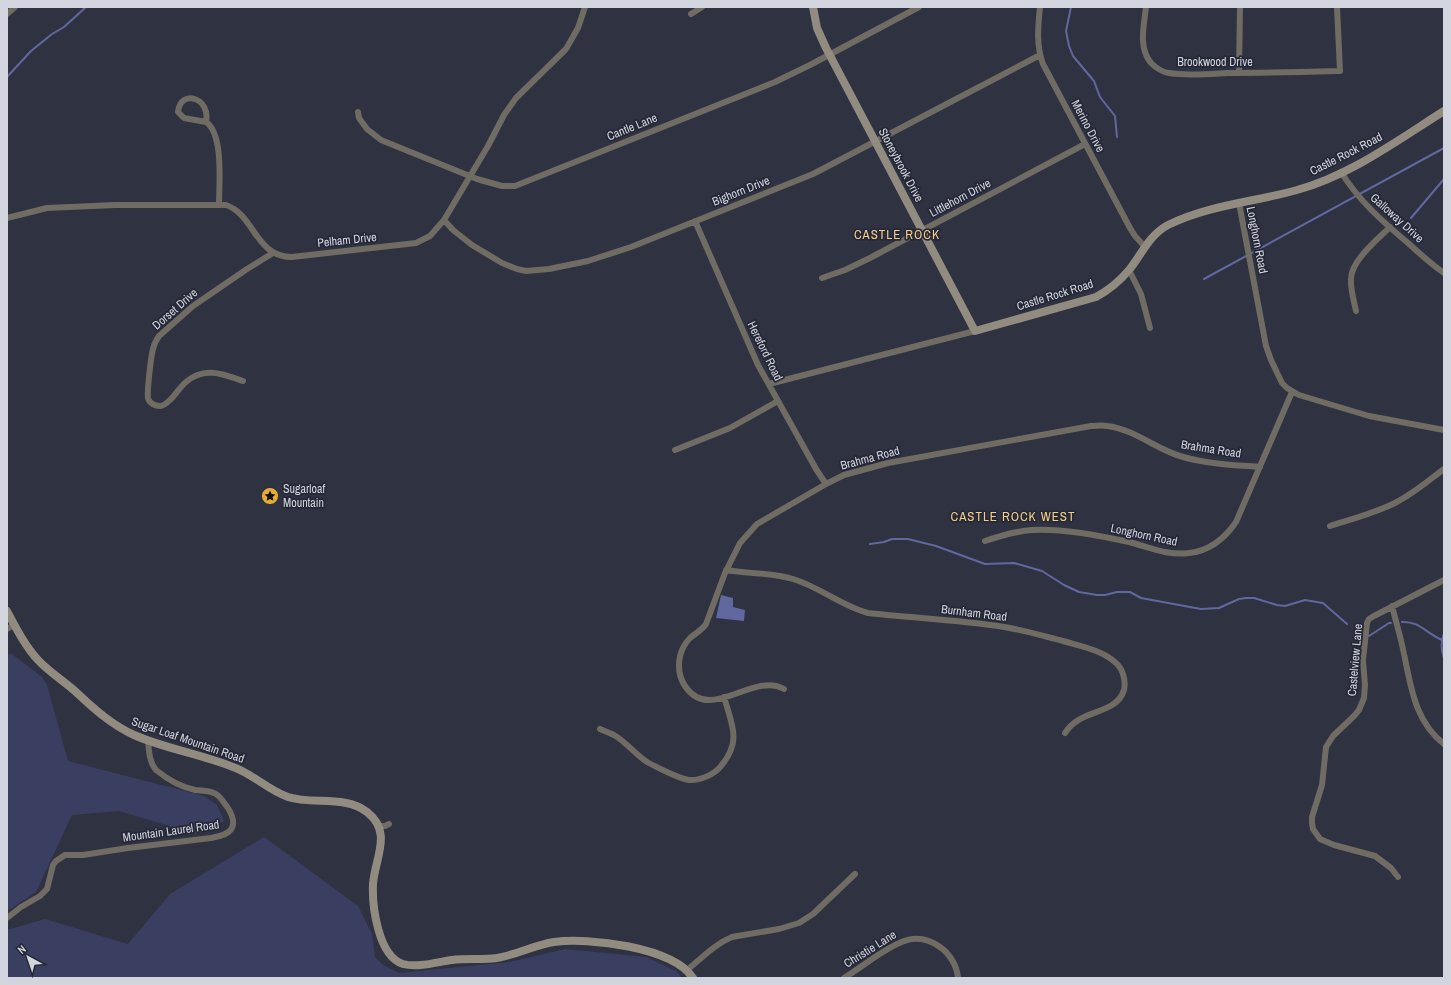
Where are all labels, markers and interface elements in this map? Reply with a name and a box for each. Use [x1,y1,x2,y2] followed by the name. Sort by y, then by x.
[1177,54,1253,70] street label: Brookwood Drive
[1068,97,1108,155] street label: Merino Drive
[604,110,660,144] street label: Cantle Lane
[875,125,927,205] street label: Stoneybrook Drive
[1307,129,1385,179] street label: Castle Rock Road
[710,172,772,210] street label: Bighorn Drive
[927,175,993,221] street label: Littlehorn Drive
[1367,190,1427,246] street label: Galloway Drive
[1243,205,1271,275] street label: Longhorn Road
[854,226,940,243] district label: CASTLE ROCK
[317,229,377,251] street label: Pelham Drive
[1015,276,1095,314] street label: Castle Rock Road
[149,285,201,333] street label: Dorset Drive
[744,318,786,384] street label: Hereford Road
[1180,436,1242,462] street label: Brahma Road
[839,442,901,474] street label: Brahma Road
[283,481,325,511] place label: Sugarloaf Mountain
[260,486,280,506] place icon: Sugarloaf Mountain
[951,508,1076,525] district label: CASTLE ROCK WEST
[1109,520,1179,550] street label: Longhorn Road
[940,601,1008,625] street label: Burnham Road
[1344,623,1366,697] street label: Castelview Lane
[130,713,246,767] street label: Sugar Loaf Mountain Road
[122,816,220,846] street label: Mountain Laurel Road
[841,927,899,971] street label: Christie Lane
[8,937,48,977] north arrow
[15,942,29,957] text: N

